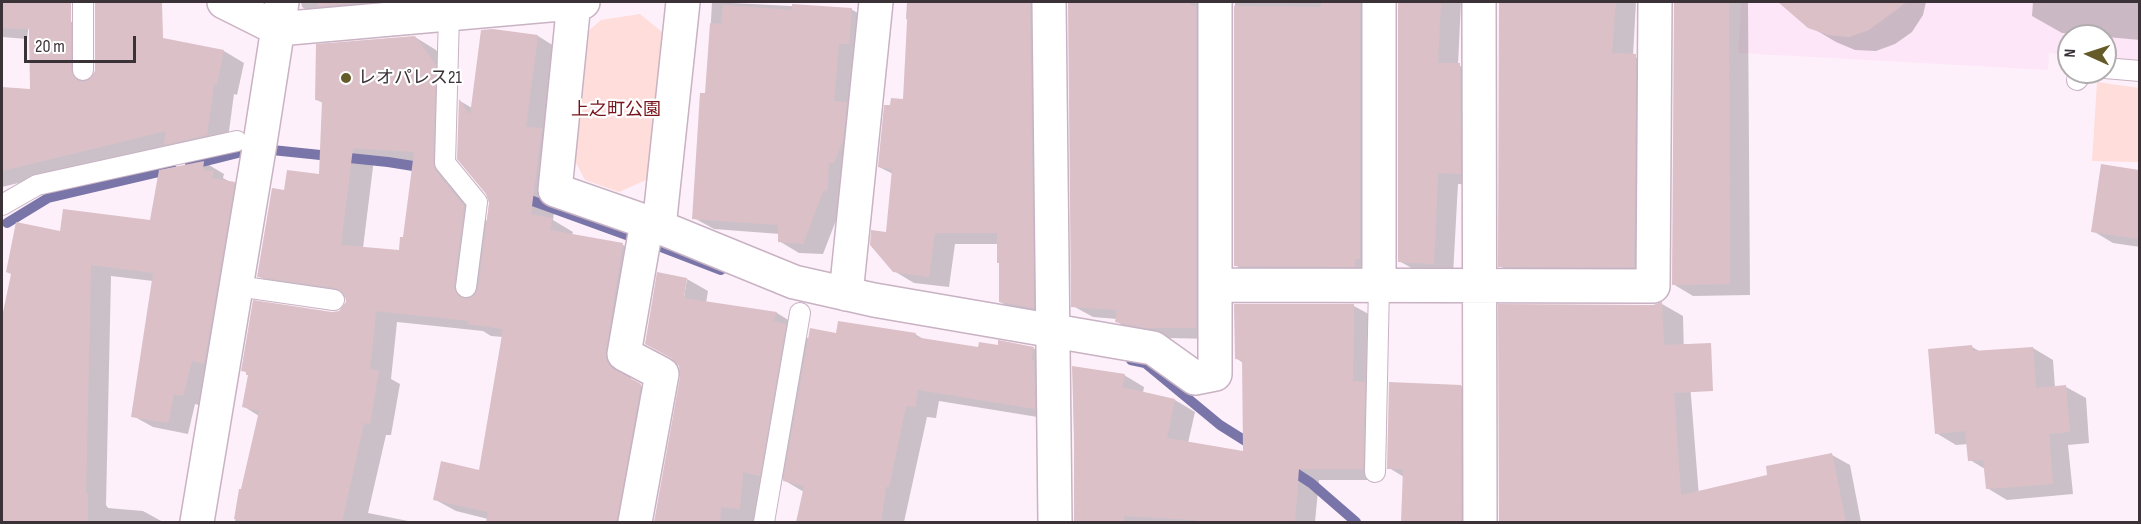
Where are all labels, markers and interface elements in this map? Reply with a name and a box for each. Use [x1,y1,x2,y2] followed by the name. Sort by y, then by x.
[27,24,140,62] scale bar
[2057,24,2117,84] north arrow
[35,36,65,57] text: 20 m
[2061,48,2080,58] text: N
[358,67,462,89] place label: レオパレス21
[339,71,353,85] marker: レオパレス21
[571,99,661,121] park label: 上之町公園

